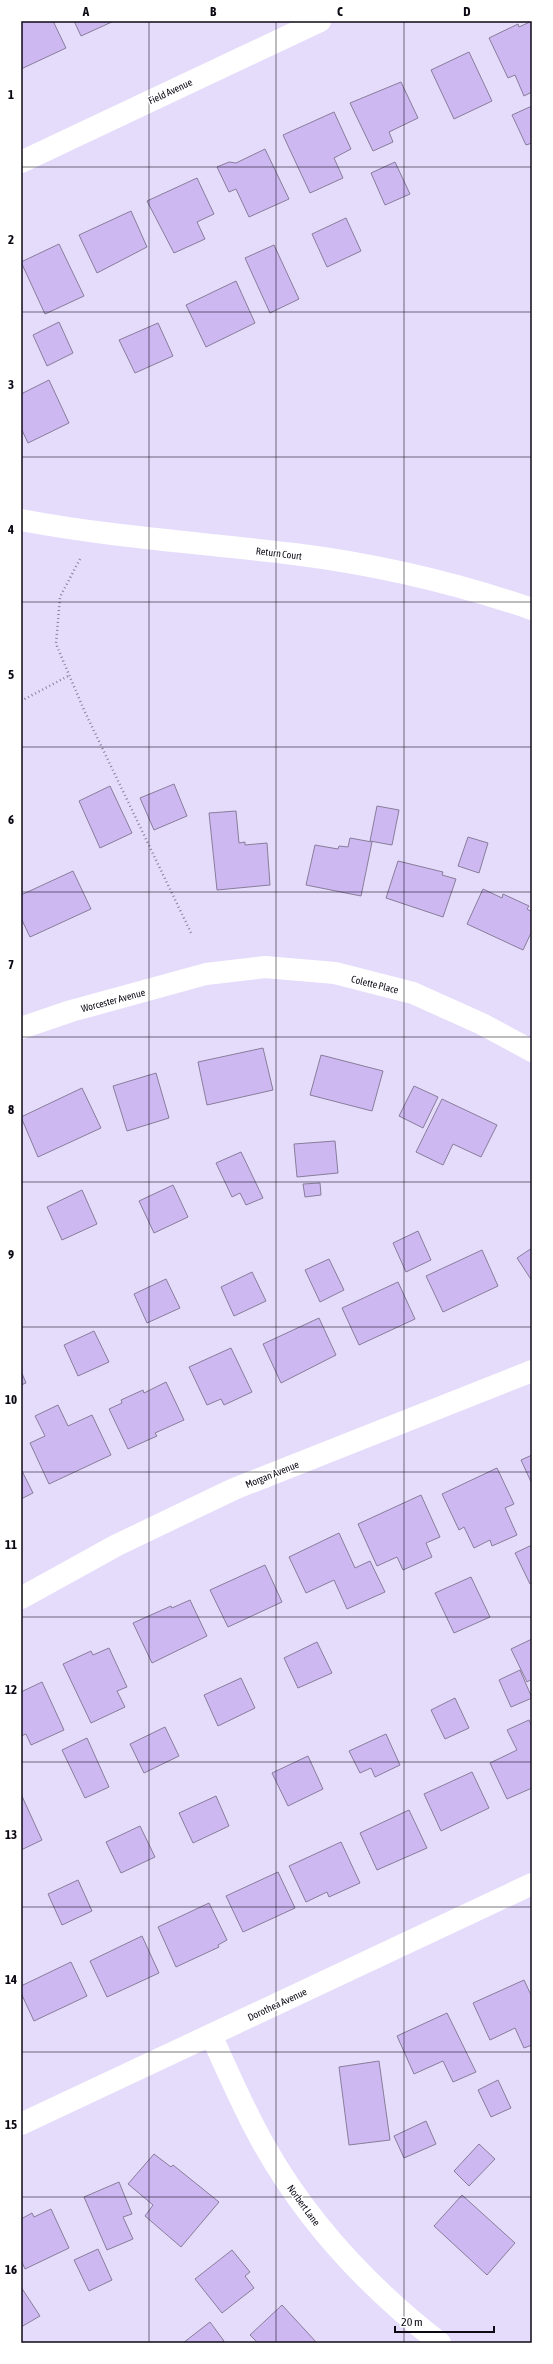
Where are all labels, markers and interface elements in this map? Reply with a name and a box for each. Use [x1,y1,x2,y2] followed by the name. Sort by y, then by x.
[82,4,90,19] text: A
[210,4,217,19] text: B
[337,4,343,19] text: C
[463,4,471,19] text: D
[146,76,194,106] street label: Field Avenue
[8,87,14,102] text: 1
[8,232,14,247] text: 2
[8,377,14,392] text: 3
[7,522,14,537] text: 4
[255,545,303,562] street label: Return Court
[8,667,14,682] text: 5
[8,812,14,827] text: 6
[8,957,14,972] text: 7
[350,973,400,996] street label: Colette Place
[80,987,147,1014] street label: Worcester Avenue
[8,1102,14,1117] text: 8
[8,1247,14,1262] text: 9
[5,1392,17,1407] text: 10
[244,1459,301,1490] street label: Morgan Avenue
[5,1537,17,1552] text: 11
[5,1682,17,1697] text: 12
[5,1827,17,1842] text: 13
[5,1972,17,1987] text: 14
[246,1986,309,2023] street label: Dorothea Avenue
[5,2117,17,2132] text: 15
[285,2183,322,2228] street label: Norbert Lane
[5,2262,17,2277] text: 16
[395,2308,494,2334] scale bar
[401,2315,423,2329] text: 20 m

